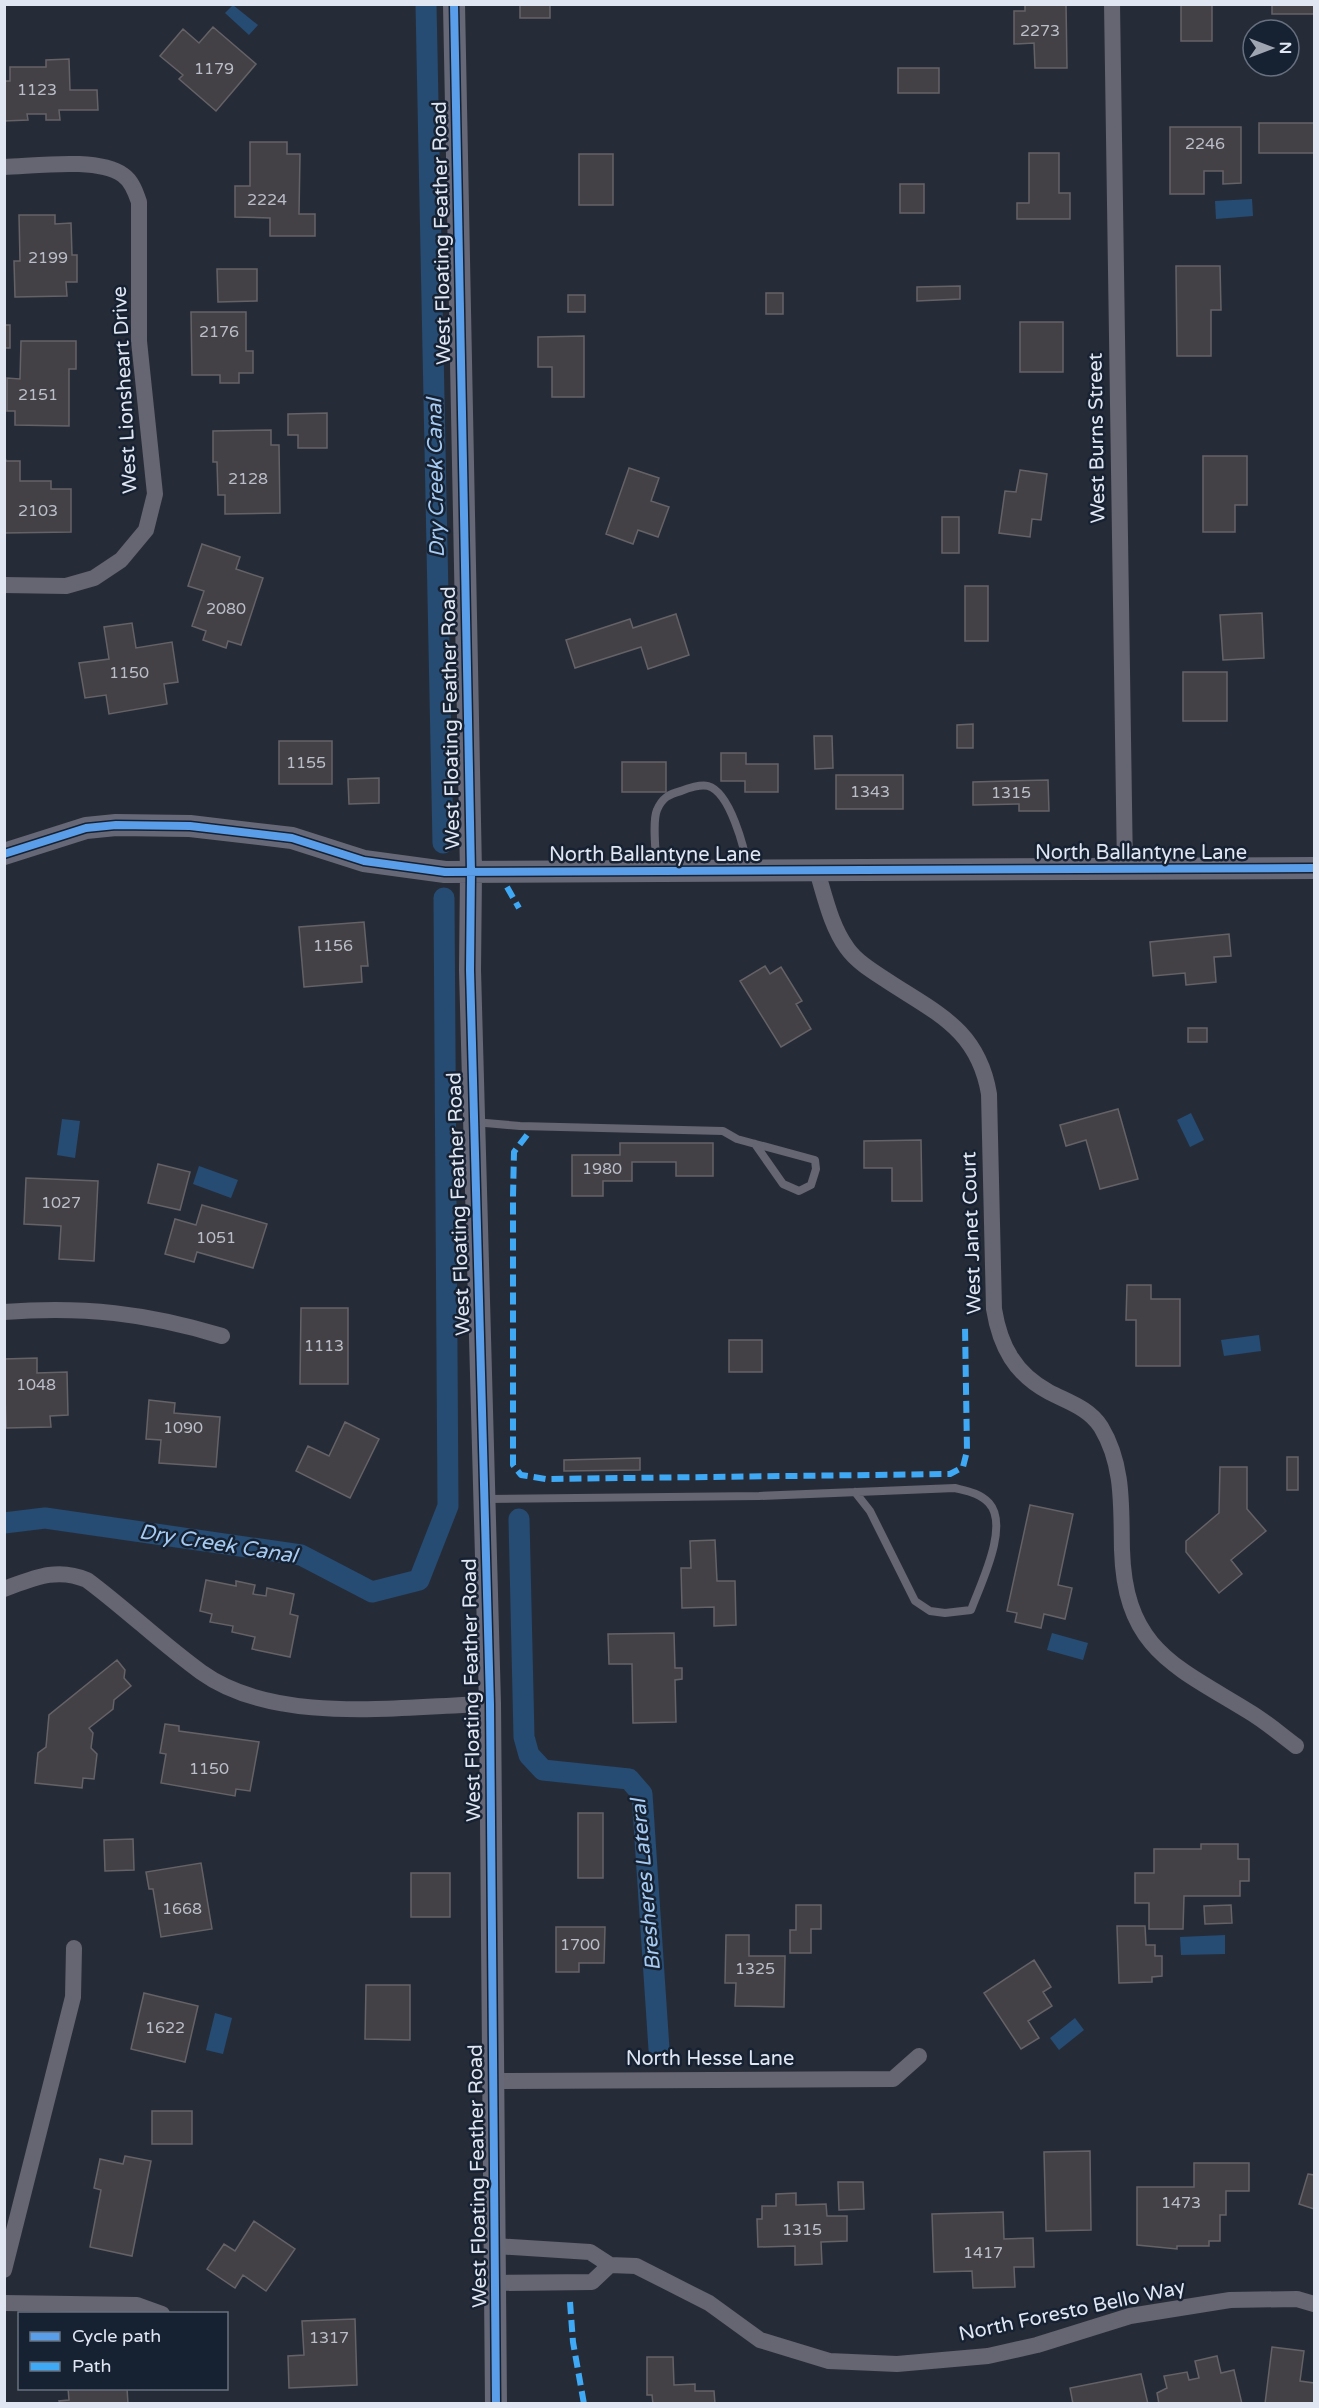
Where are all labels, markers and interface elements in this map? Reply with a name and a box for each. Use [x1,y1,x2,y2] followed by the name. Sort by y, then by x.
[1241,18,1301,78] north arrow
[1020,21,1060,41] house number: 2273
[1275,42,1295,54] text: N
[194,59,234,79] house number: 1179
[17,80,57,100] house number: 1123
[428,101,456,365] street label: West Floating Feather Road
[1185,134,1225,154] house number: 2246
[247,190,287,210] house number: 2224
[28,248,68,268] house number: 2199
[108,286,142,494] street label: West Lionsheart Drive
[199,322,239,342] house number: 2176
[1084,352,1110,524] street label: West Burns Street
[18,385,58,405] house number: 2151
[422,395,450,558] water label: Dry Creek Canal
[228,469,268,489] house number: 2128
[18,501,58,521] house number: 2103
[437,586,465,850] street label: West Floating Feather Road
[206,599,246,619] house number: 2080
[109,663,149,683] house number: 1150
[286,753,326,773] house number: 1155
[850,782,890,802] house number: 1343
[991,783,1031,803] house number: 1315
[1035,841,1247,865] street label: North Ballantyne Lane
[549,843,761,867] street label: North Ballantyne Lane
[313,936,353,956] house number: 1156
[442,1072,476,1336] street label: West Floating Feather Road
[957,1151,987,1315] street label: West Janet Court
[582,1159,622,1179] house number: 1980
[41,1193,81,1213] house number: 1027
[196,1228,236,1248] house number: 1051
[304,1336,344,1356] house number: 1113
[16,1375,56,1395] house number: 1048
[163,1418,203,1438] house number: 1090
[137,1519,301,1569] water label: Dry Creek Canal
[458,1558,486,1822] street label: West Floating Feather Road
[189,1759,229,1779] house number: 1150
[626,1795,666,1972] water label: Bresheres Lateral
[162,1899,202,1919] house number: 1668
[560,1935,600,1955] house number: 1700
[735,1959,775,1979] house number: 1325
[145,2018,185,2038] house number: 1622
[464,2044,492,2308] street label: West Floating Feather Road
[626,2047,794,2071] street label: North Hesse Lane
[1161,2193,1201,2213] house number: 1473
[782,2220,822,2240] house number: 1315
[963,2243,1003,2263] house number: 1417
[957,2275,1188,2347] street label: North Foresto Bello Way
[18,2312,228,2390] legend
[72,2325,161,2347] text: Cycle path
[309,2328,349,2348] house number: 1317
[72,2355,111,2377] text: Path

